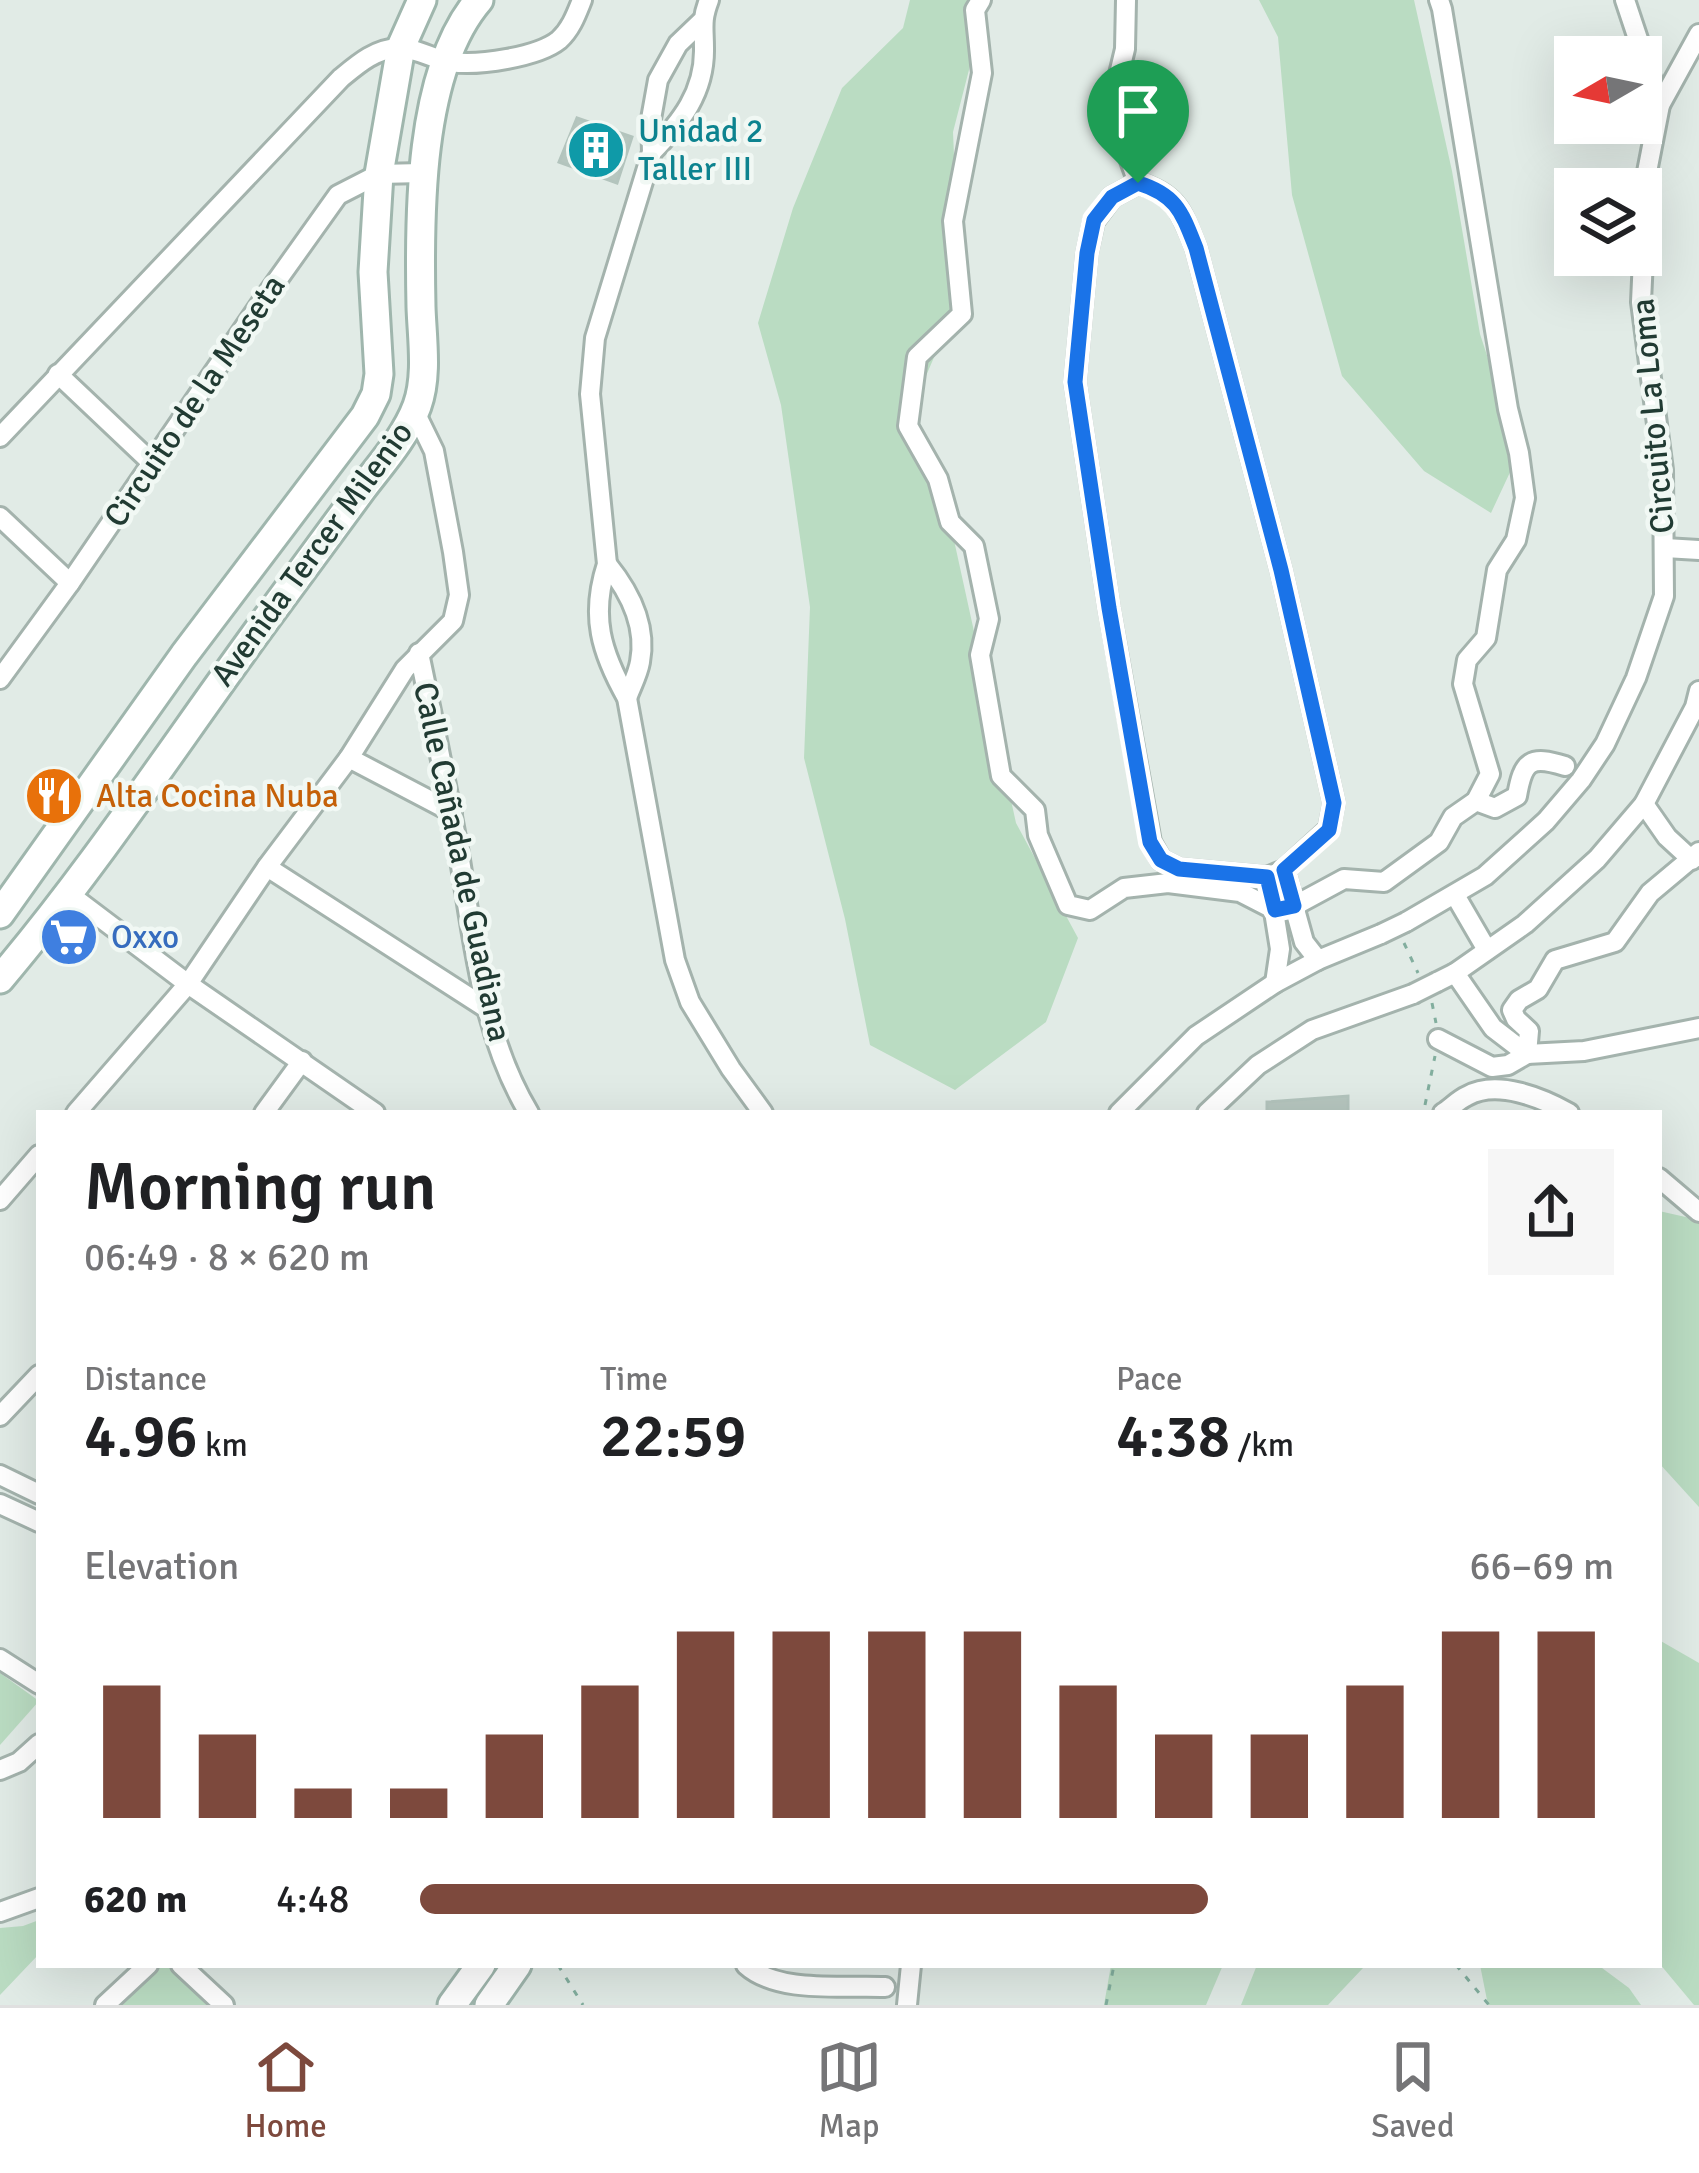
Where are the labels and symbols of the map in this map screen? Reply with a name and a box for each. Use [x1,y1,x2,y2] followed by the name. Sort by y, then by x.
[1554,36,1662,144] north arrow
[1087,60,1189,183] pin
[638,111,764,190] place label: Unidad 2 Taller III
[565,119,627,181] building icon: Unidad 2 Taller III
[95,267,295,535] street label: Circuito de la Meseta
[1622,297,1684,535] street label: Circuito La Loma
[202,413,422,695] street label: Avenida Tercer Milenio
[404,679,520,1045] street label: Calle Cañada de Guadiana
[23,765,85,827] restaurant icon: Alta Cocina Nuba
[96,776,339,817] place label: Alta Cocina Nuba
[38,906,100,968] supermarket icon: Oxxo
[111,917,179,958] place label: Oxxo

